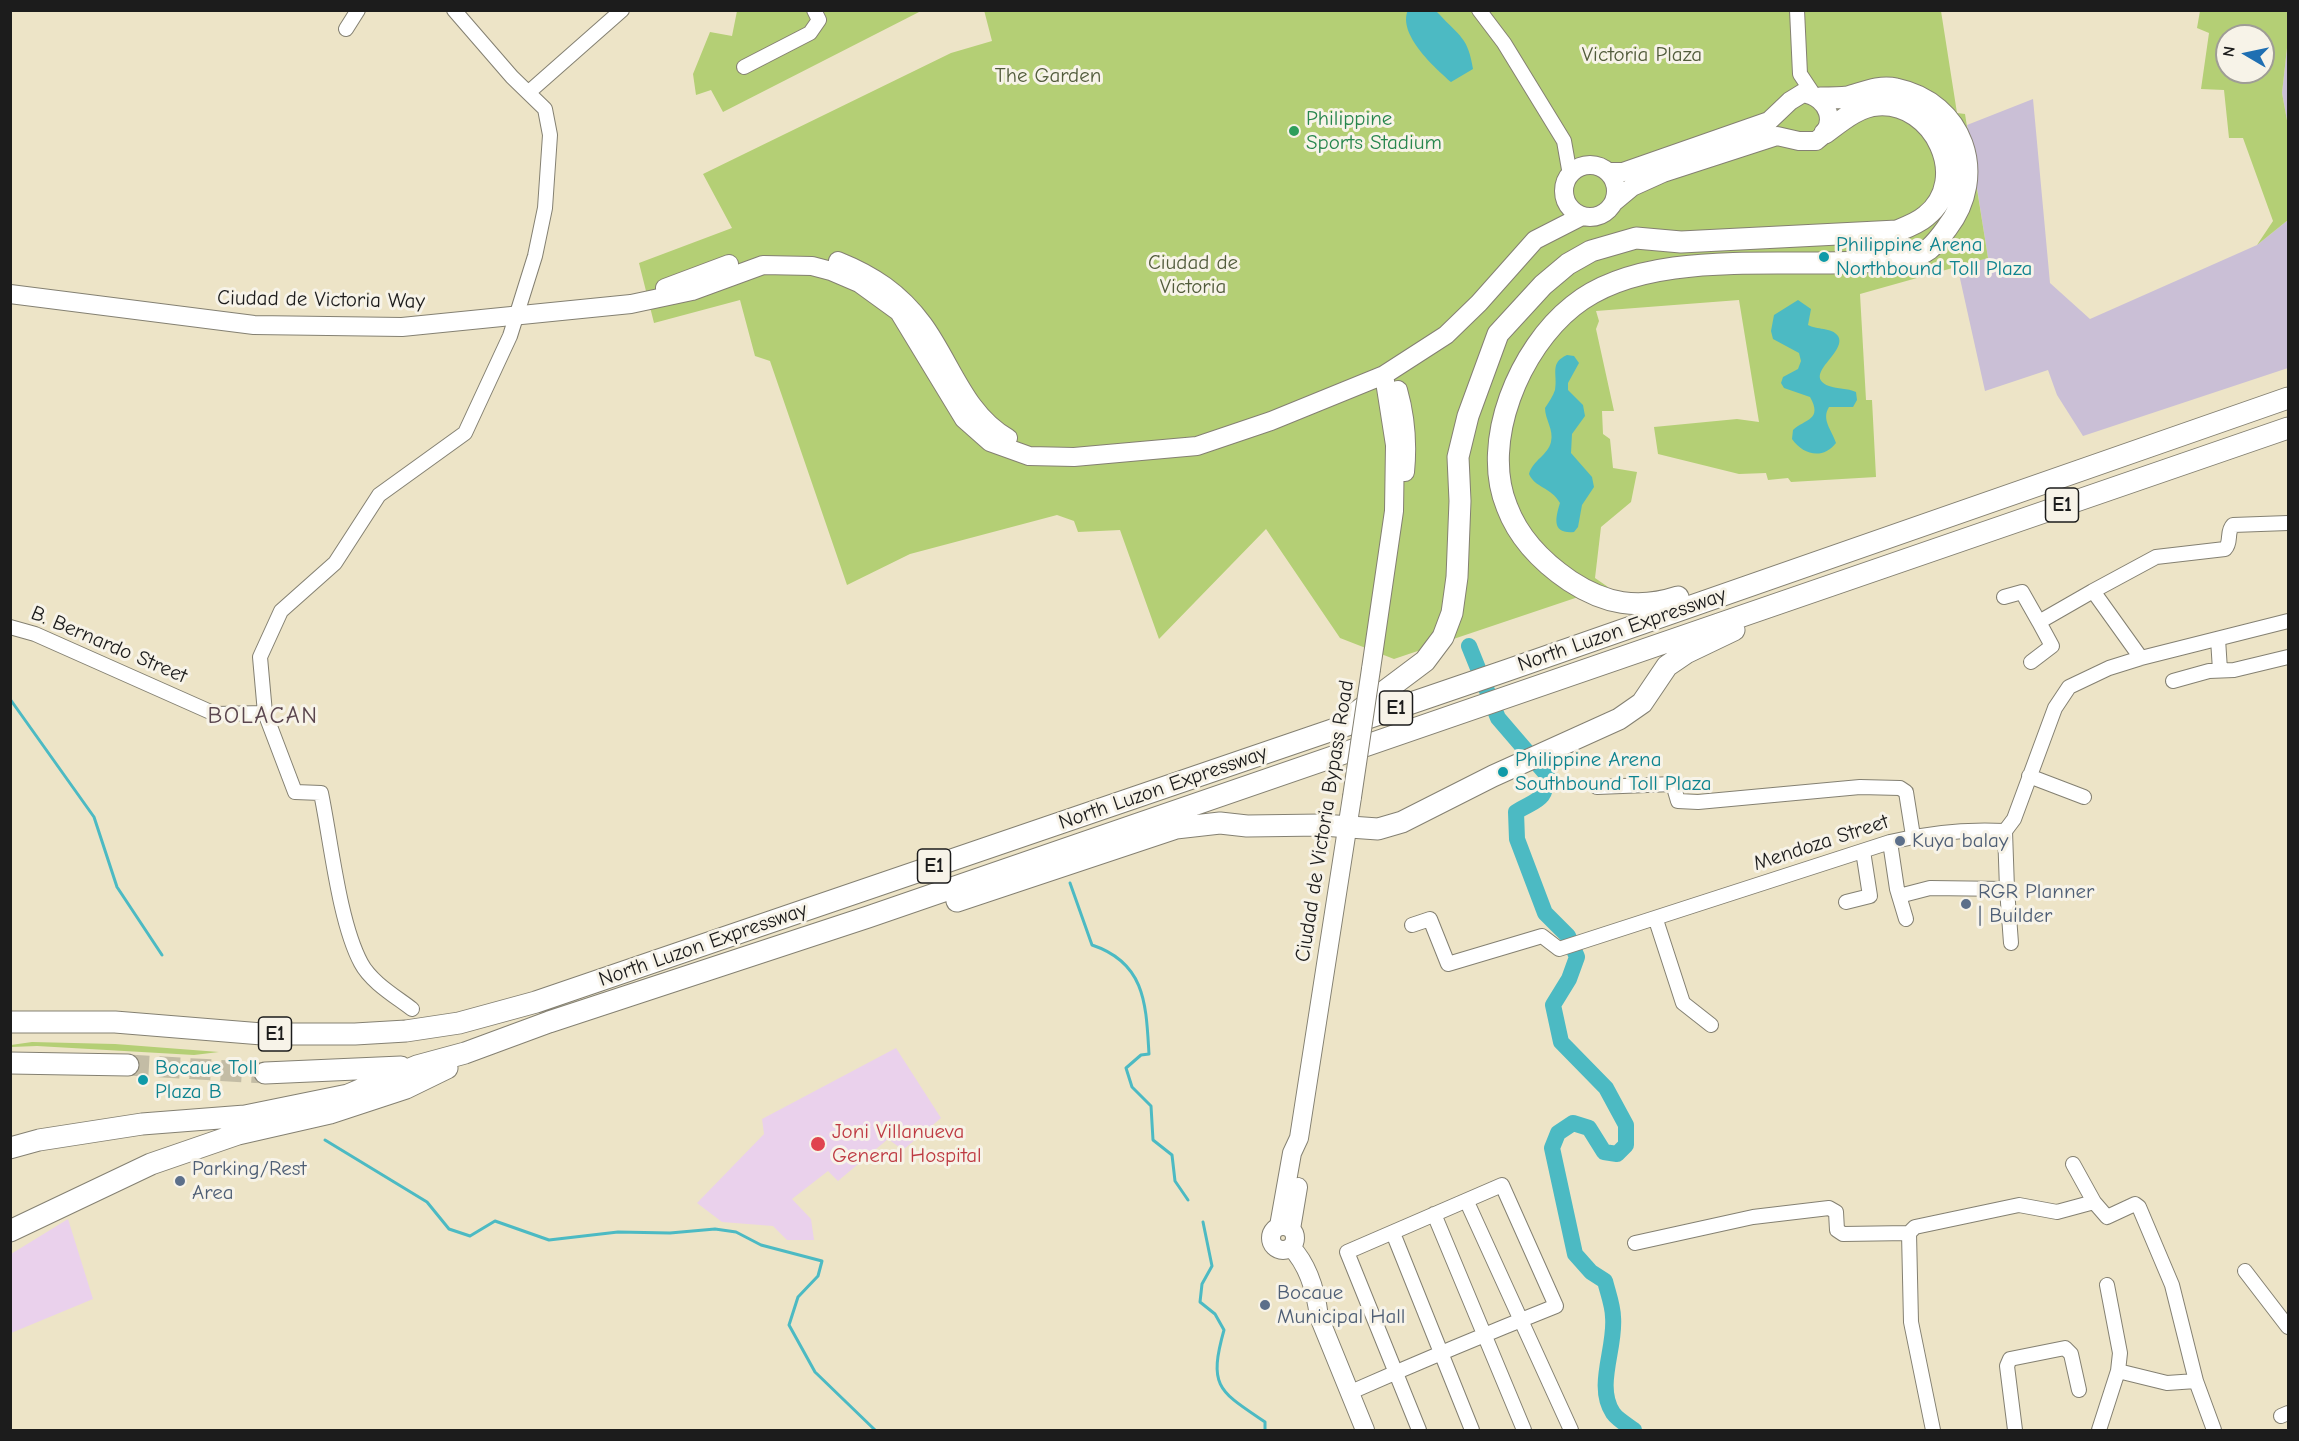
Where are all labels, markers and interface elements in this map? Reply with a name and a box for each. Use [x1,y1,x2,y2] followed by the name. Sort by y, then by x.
[2215,24,2275,84] north arrow
[1582,42,1702,68] park label: Victoria Plaza
[2219,45,2239,58] text: N
[995,63,1101,89] park label: The Garden
[1306,106,1442,156] place label: Philippine Sports Stadium
[1287,124,1301,138] marker: Philippine Sports Stadium
[1836,232,2032,282] place label: Philippine Arena Northbound Toll Plaza
[1148,250,1238,300] park label: Ciudad de Victoria
[1817,250,1831,264] marker: Philippine Arena Northbound Toll Plaza
[217,286,425,314] street label: Ciudad de Victoria Way
[2046,488,2078,522] road number: E1
[1514,582,1730,678] street label: North Luzon Expressway
[27,601,191,689] street label: B. Bernardo Street
[1290,678,1360,964] street label: Ciudad de Victoria Bypass Road
[1380,691,1412,725] road number: E1
[207,702,319,730] district label: BOLACAN
[1055,740,1271,836] street label: North Luzon Expressway
[1515,747,1712,797] place label: Philippine Arena Southbound Toll Plaza
[1496,765,1510,779] marker: Philippine Arena Southbound Toll Plaza
[1750,809,1892,877] street label: Mendoza Street
[1912,828,2008,854] place label: Kuya balay
[1893,834,1907,848] marker: Kuya balay
[918,849,950,883] road number: E1
[1978,879,2094,929] place label: RGR Planner | Builder
[595,897,811,993] street label: North Luzon Expressway
[1959,897,1973,911] marker: RGR Planner | Builder
[258,1017,292,1051] road number: E1
[155,1055,258,1105] place label: Bocaue Toll Plaza B
[136,1073,150,1087] marker: Bocaue Toll Plaza B
[832,1119,982,1169] place label: Joni Villanueva General Hospital
[809,1135,827,1153] marker: Joni Villanueva General Hospital
[192,1156,306,1206] place label: Parking/Rest Area
[173,1174,187,1188] marker: Parking/Rest Area
[1277,1280,1405,1330] place label: Bocaue Municipal Hall
[1258,1298,1272,1312] marker: Bocaue Municipal Hall

